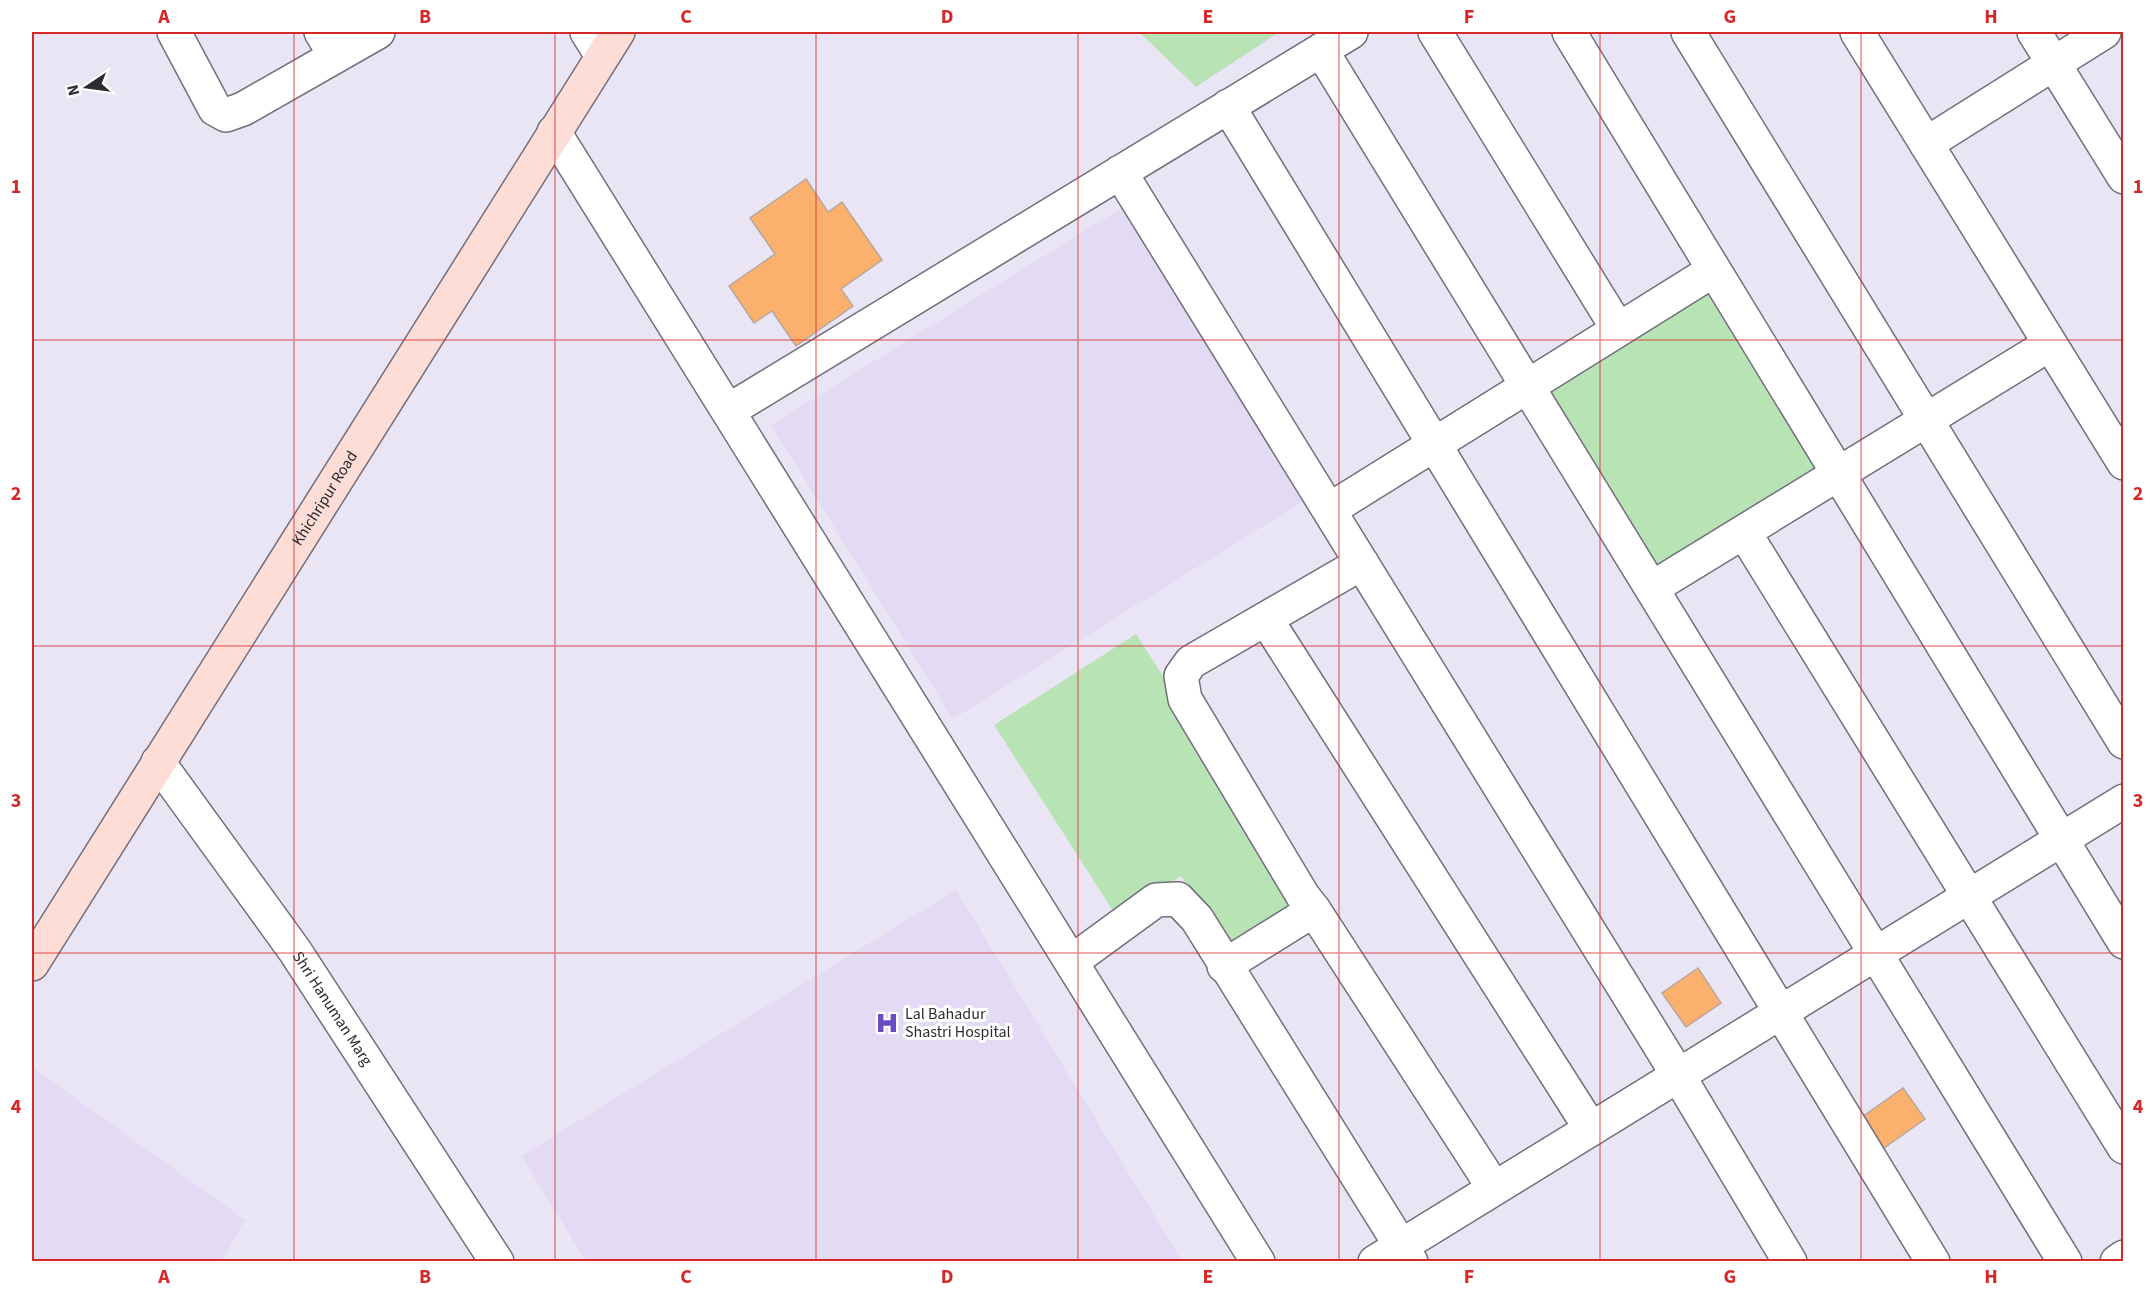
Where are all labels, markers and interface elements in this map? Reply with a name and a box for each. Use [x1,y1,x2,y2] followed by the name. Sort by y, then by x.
[157,3,170,31] text: A
[419,3,431,31] text: B
[680,3,692,31] text: C
[941,3,953,31] text: D
[1203,3,1213,31] text: E
[1464,3,1474,31] text: F
[1724,3,1736,31] text: G
[1984,3,1998,31] text: H
[57,57,117,117] north arrow
[61,82,85,98] text: N
[11,173,21,201] text: 1
[2133,173,2143,201] text: 1
[287,447,363,550] street label: Khichripur Road
[11,480,21,508] text: 2
[2133,480,2143,508] text: 2
[11,787,21,815] text: 3
[2133,787,2143,815] text: 3
[287,947,378,1070] street label: Shri Hanuman Marg
[905,1003,1011,1043] place label: Lal Bahadur Shastri Hospital
[874,1010,900,1036] hospital icon: Lal Bahadur Shastri Hospital
[11,1093,22,1121] text: 4
[2133,1093,2144,1121] text: 4
[157,1263,170,1291] text: A
[419,1263,431,1291] text: B
[680,1263,692,1291] text: C
[941,1263,953,1291] text: D
[1203,1263,1213,1291] text: E
[1464,1263,1474,1291] text: F
[1724,1263,1736,1291] text: G
[1984,1263,1998,1291] text: H

